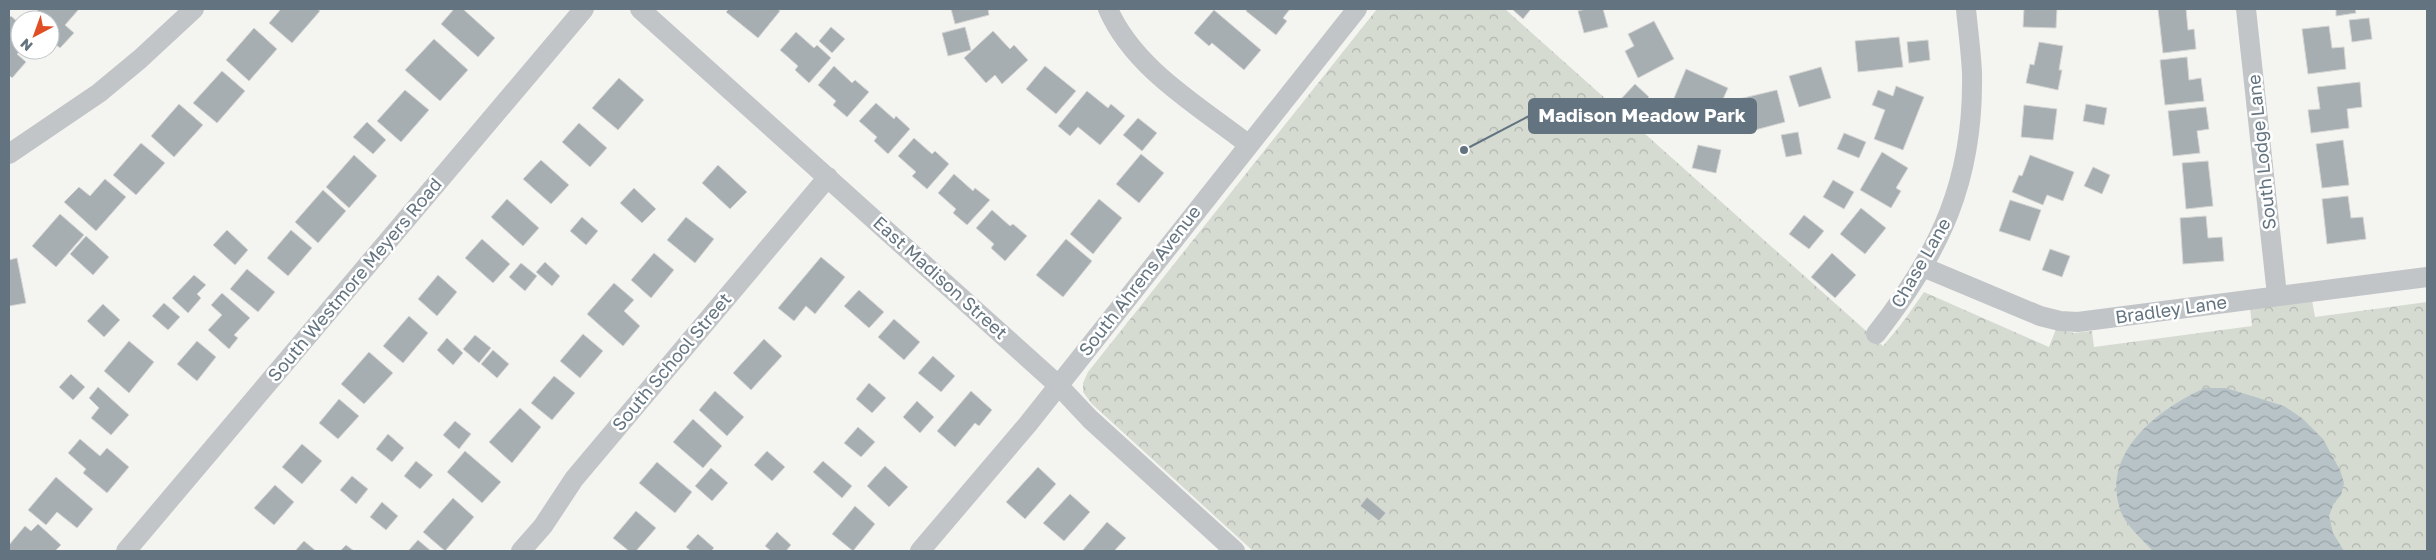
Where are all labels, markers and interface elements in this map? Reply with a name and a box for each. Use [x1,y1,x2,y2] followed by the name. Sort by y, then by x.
[10,10,60,60] north arrow
[17,35,36,55] text: N
[2242,73,2280,231] street label: South Lodge Lane
[1529,99,1756,133] callout: Madison Meadow Park
[1538,103,1746,126] text: Madison Meadow Park
[263,173,446,386] street label: South Westmore Meyers Road
[1074,201,1205,360] street label: South Ahrens Avenue
[869,211,1012,343] street label: East Madison Street
[1886,214,1955,311] street label: Chase Lane
[607,288,735,435] street label: South School Street
[2114,290,2228,328] street label: Bradley Lane

